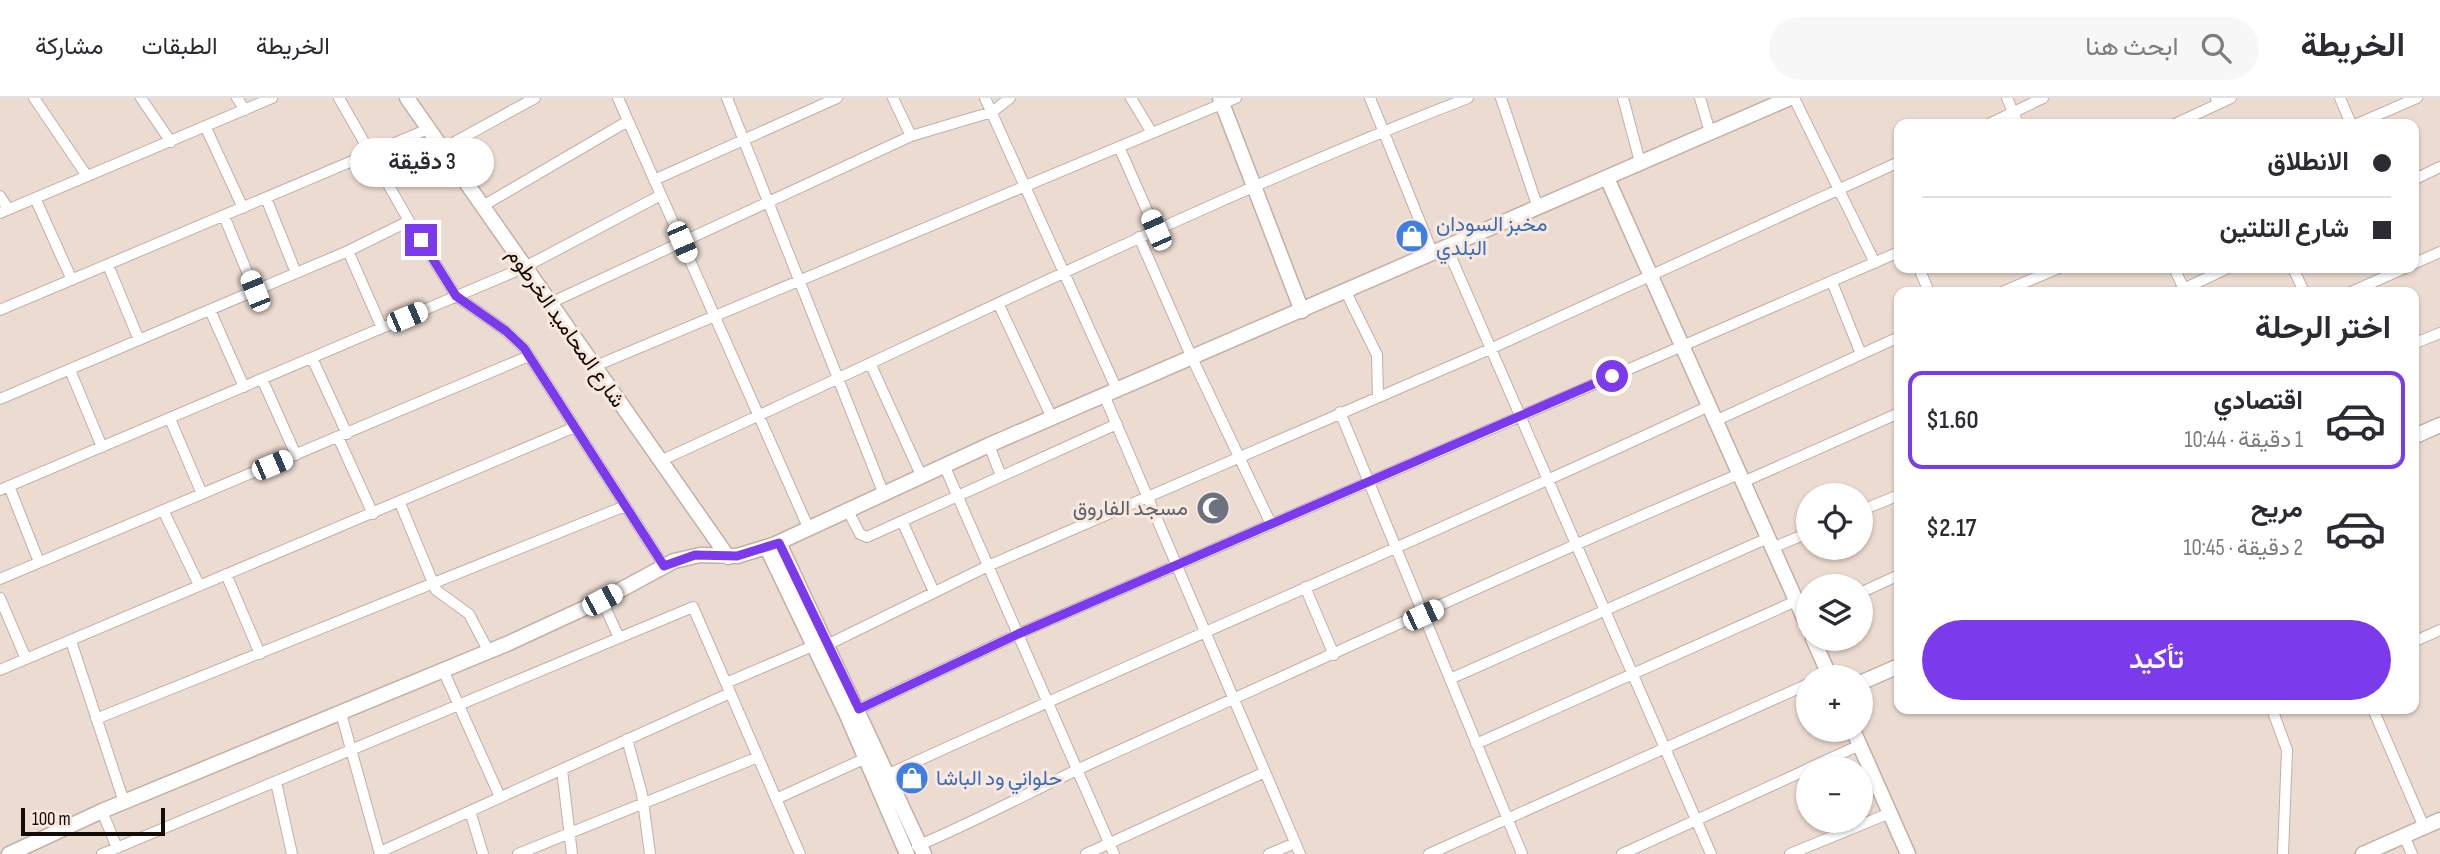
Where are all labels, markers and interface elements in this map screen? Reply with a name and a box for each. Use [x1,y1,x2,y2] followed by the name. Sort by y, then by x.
[1769,17,2259,80] search box
[2301,26,2405,66] text: الخريطة
[2197,29,2235,67] icon: search
[35,32,103,61] text: مشاركة
[141,32,218,61] text: الطبقات
[256,32,330,61] text: الخريطة
[2085,32,2179,63] text: ابحث هنا
[349,138,493,188] callout: 3 دقيقة
[2267,147,2349,178] text: الانطلاق
[388,148,456,176] text: 3 دقيقة
[1138,207,1175,253] car
[1436,212,1547,265] place label: مخبز السودان البلدي
[2220,214,2349,245] text: شارع التلتين
[1393,217,1431,255] shop icon: مخبز السودان البلدي
[665,219,700,265] car
[405,224,437,256] route end
[501,243,630,413] street label: شارع المحاميد الخرطوم
[238,268,273,314] car
[384,299,431,335] car
[2255,309,2391,348] text: اختر الرحلة
[1596,360,1628,392] route start
[2214,386,2303,417] text: اقتصادي
[2324,389,2387,452] icon: car
[1926,405,1978,436] text: $1.60
[2184,426,2303,454] text: 1 دقيقة · 10:44
[249,447,296,483] car
[1796,483,1873,833] map controls
[1796,483,1873,560] button: locate
[1194,489,1232,527] mosque icon: مسجد الفاروق
[2251,494,2303,525] text: مريح
[1073,496,1188,521] place label: مسجد الفاروق
[2324,497,2387,560] icon: car
[1926,513,1977,544] text: $2.17
[2183,534,2303,562] text: 2 دقيقة · 10:45
[1796,574,1873,651] button: layers
[579,581,626,619] car
[1400,597,1447,633] car
[1922,620,2391,700] button: تأكيد
[1796,665,1873,742] button: +
[1796,756,1873,833] button: −
[893,759,931,797] shop icon: حلواني ود الباشا
[936,766,1062,795] place label: حلواني ود الباشا
[21,805,164,837] scale bar
[32,808,71,831] text: 100 m

